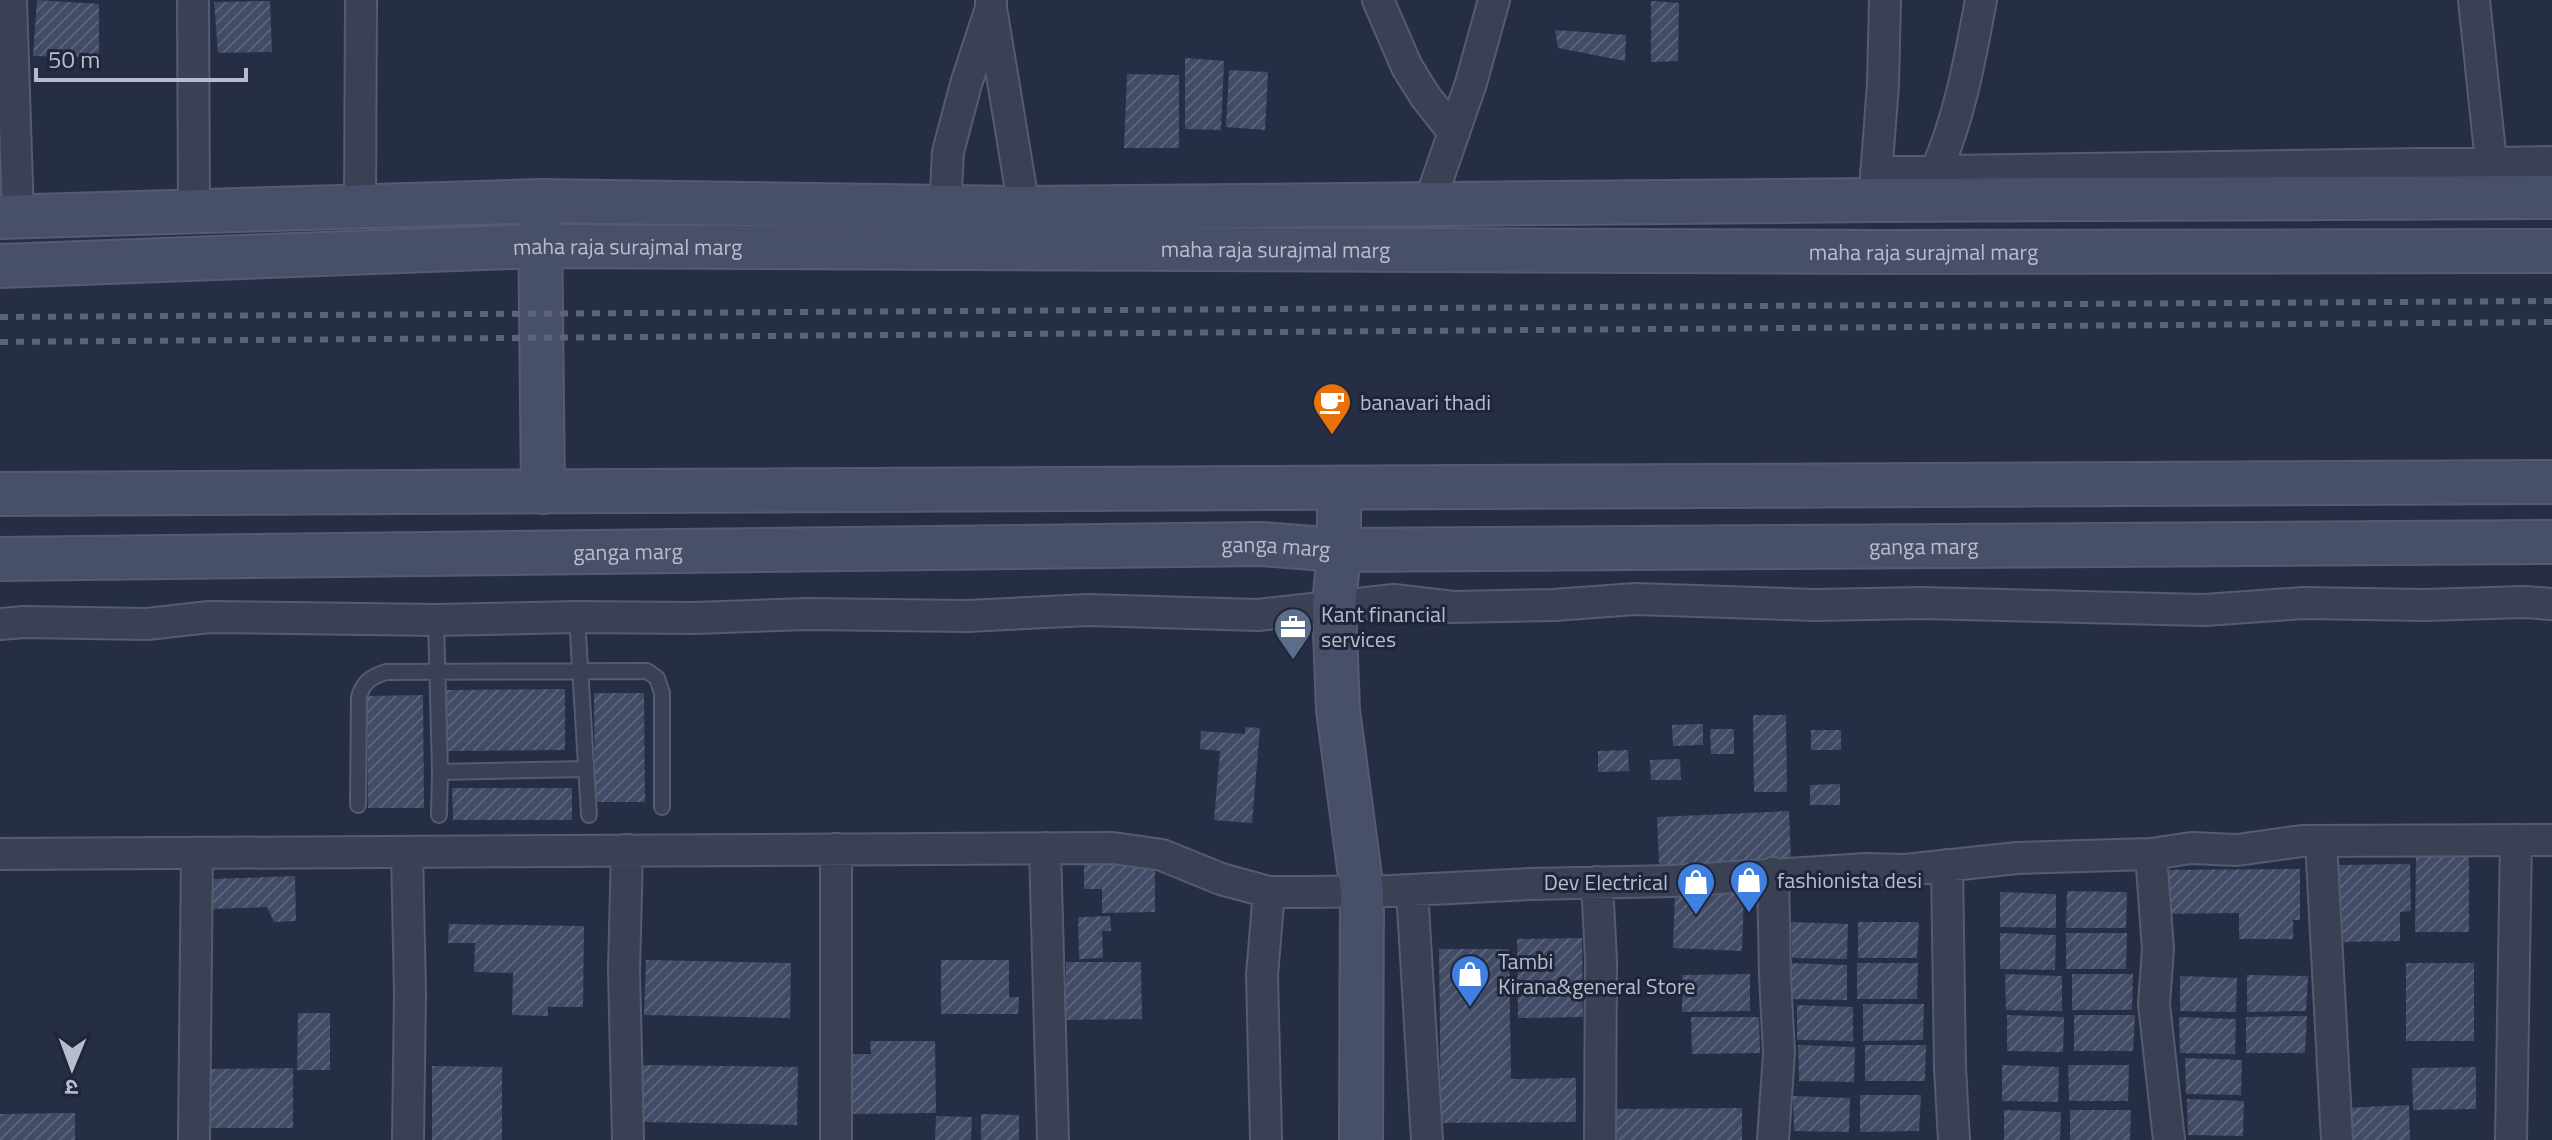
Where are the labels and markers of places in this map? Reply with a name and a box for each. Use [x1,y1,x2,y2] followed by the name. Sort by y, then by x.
[1311,381,1353,436] cafe icon: banavari thadi
[1360,385,1491,419] place label: banavari thadi
[1321,597,1446,656] place label: Kant financial services
[1272,606,1314,661] office icon: Kant financial services
[1728,859,1770,914] shop icon: fashionista desi
[1675,861,1717,916] shop icon: Dev Electrical
[1777,863,1922,897] place label: fashionista desi
[1544,865,1668,899] place label: Dev Electrical
[1498,944,1695,1003] place label: Tambi Kirana&general Store
[1449,953,1491,1008] shop icon: Tambi Kirana&general Store

